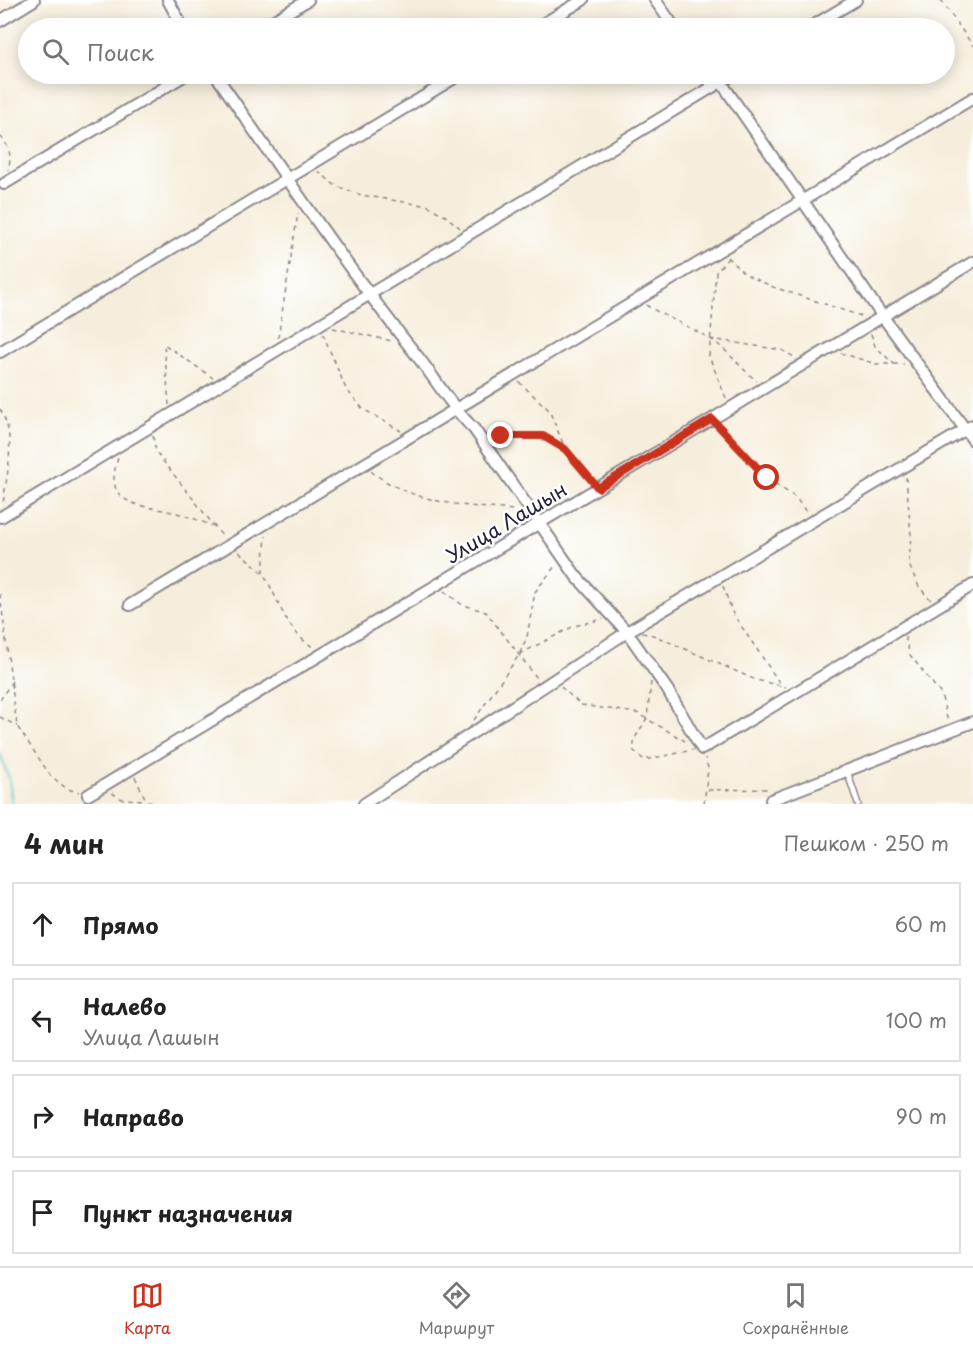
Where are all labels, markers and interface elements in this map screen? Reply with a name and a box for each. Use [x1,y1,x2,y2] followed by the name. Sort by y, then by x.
[18,18,955,84] search box
[39,35,72,68] icon: search
[87,35,154,68] text: Поиск
[487,422,513,448] route end
[753,464,779,490] route start
[440,474,572,570] street label: Улица Лашын
[24,824,105,863] text: 4 мин
[784,828,949,858] text: Пешком · 250 m
[26,908,59,941] icon: ahead
[83,908,158,941] text: Прямо
[895,909,947,939] text: 60 m
[83,989,166,1022] text: Налево
[26,1004,59,1037] icon: left
[886,1005,947,1035] text: 100 m
[83,1022,220,1052] text: Улица Лашын
[26,1100,59,1133] icon: right
[83,1100,184,1133] text: Направо
[896,1101,947,1131] text: 90 m
[26,1196,59,1229] icon: arrive
[83,1196,293,1229] text: Пункт назначения
[124,1279,171,1339] tab: Карта
[419,1279,494,1339] tab: Маршрут
[742,1279,849,1339] tab: Сохранённые

